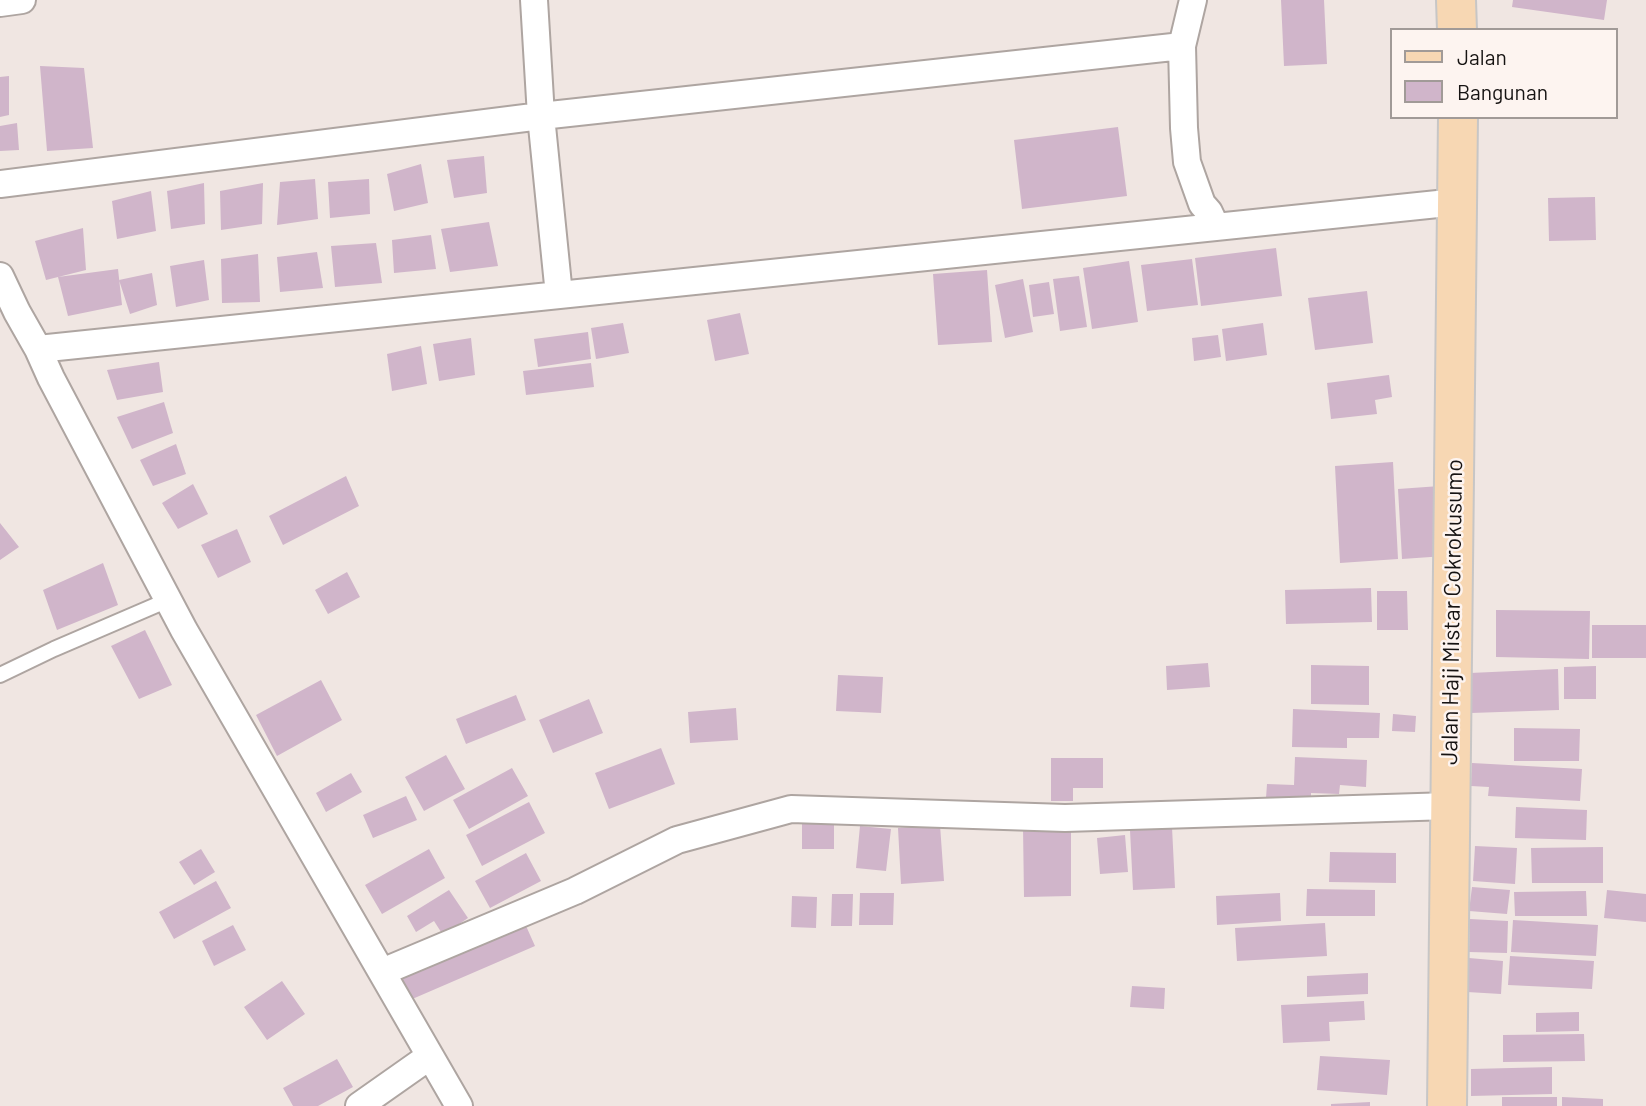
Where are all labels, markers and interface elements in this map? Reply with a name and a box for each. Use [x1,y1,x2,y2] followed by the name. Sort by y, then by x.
[1390,28,1618,119] legend
[1457,44,1507,69] text: Jalan
[1457,79,1548,104] text: Bangunan
[1436,459,1468,765] street label: Jalan Haji Mistar Cokrokusumo

